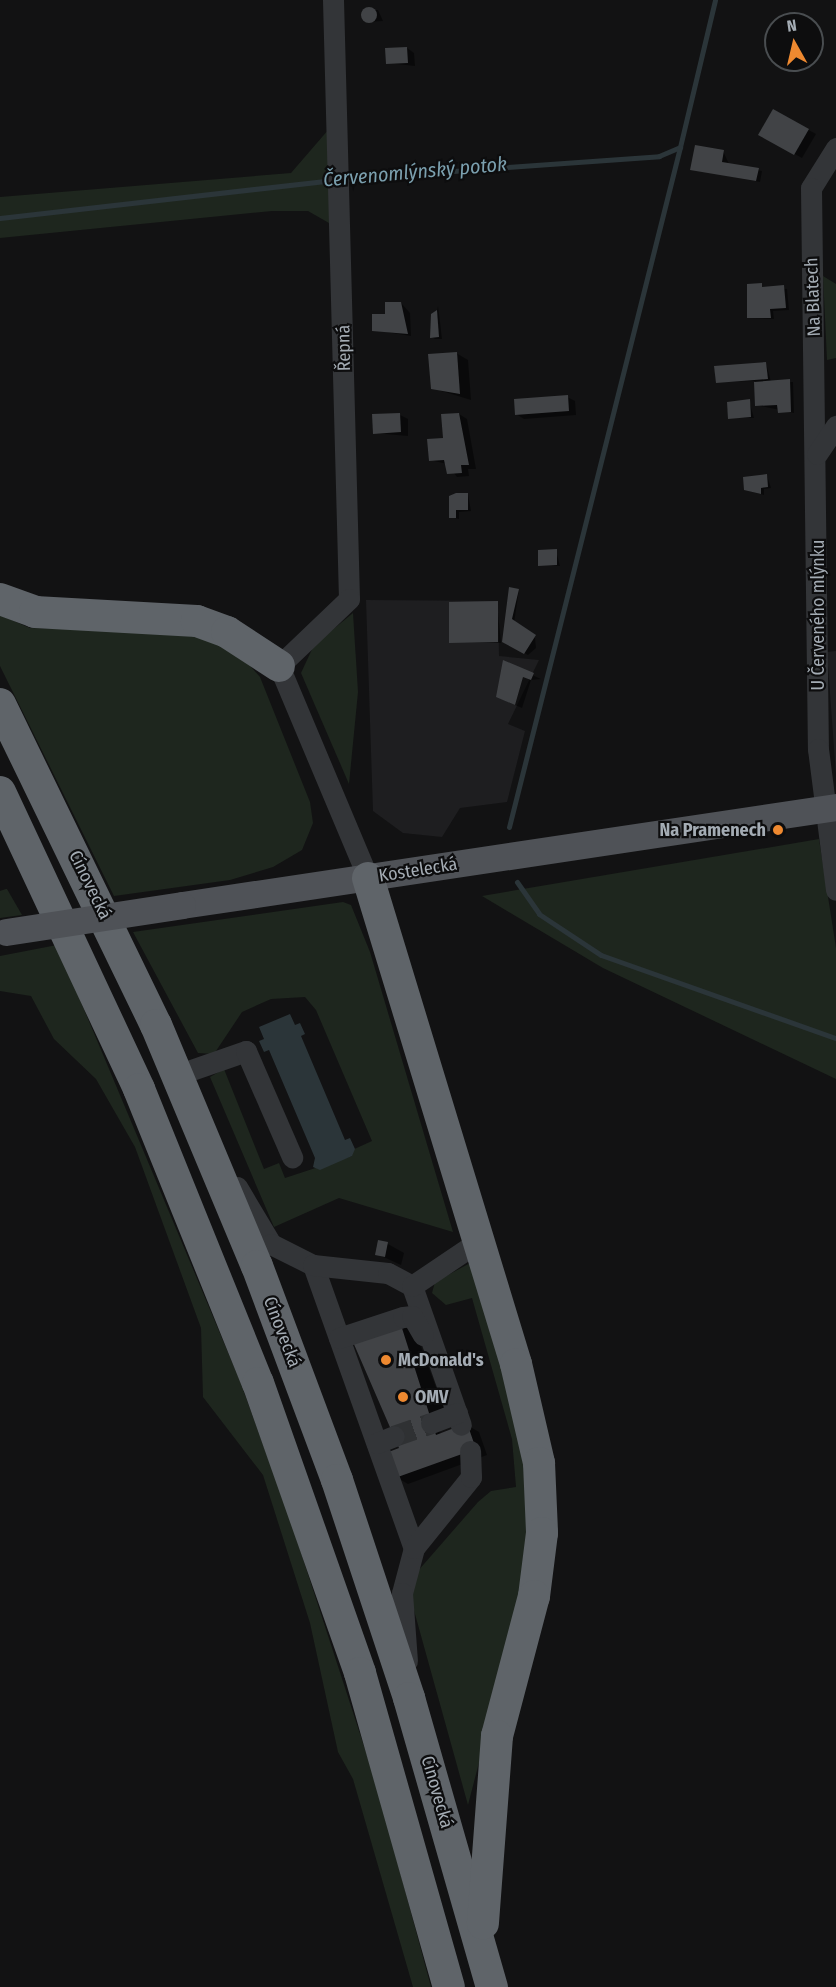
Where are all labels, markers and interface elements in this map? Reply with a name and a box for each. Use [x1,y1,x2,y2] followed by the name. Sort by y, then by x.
[764,12,824,72] north arrow
[786,16,798,36] text: N
[322,152,508,192] water label: Červenomlýnský potok
[801,257,825,337] street label: Na Blatech
[333,325,355,371] street label: Řepná
[807,540,829,690] street label: U Červeného mlýnku
[659,819,766,841] place label: Na Pramenech
[771,823,785,837] marker: Na Pramenech
[64,847,116,923] street label: Cínovecká
[377,853,459,887] street label: Kostelecká
[259,1294,305,1370] street label: Cínovecká
[398,1349,484,1371] place label: McDonald's
[379,1353,393,1367] marker: McDonald's
[415,1386,448,1408] place label: OMV
[396,1390,410,1404] marker: OMV
[416,1753,458,1831] street label: Cínovecká

